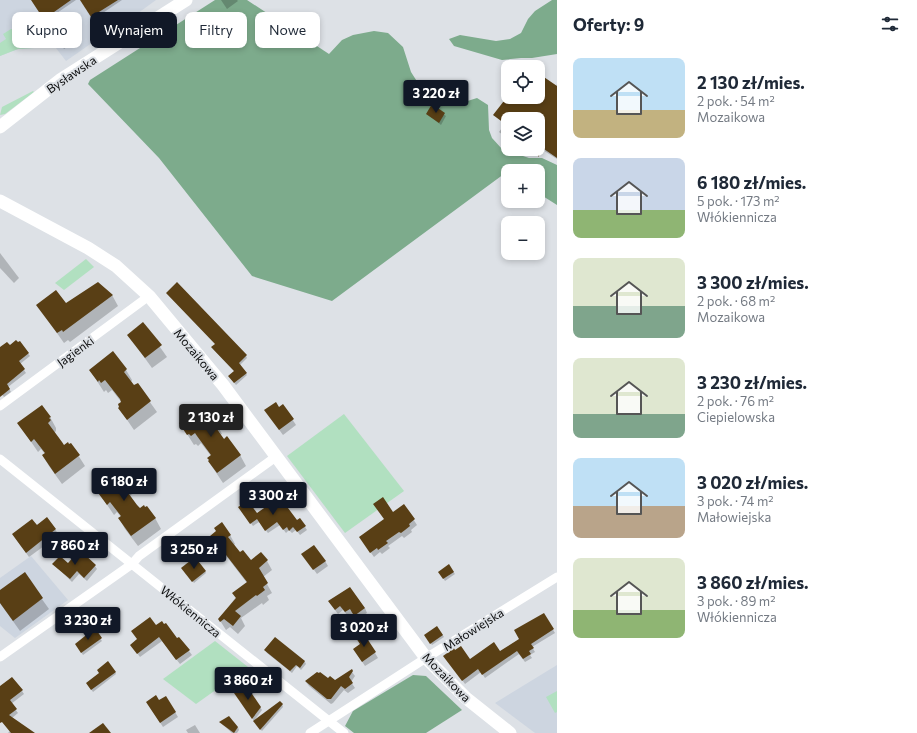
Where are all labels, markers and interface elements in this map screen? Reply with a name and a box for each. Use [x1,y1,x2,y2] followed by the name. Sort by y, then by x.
[12,12,82,48] chip: Kupno
[90,12,177,48] chip: Wynajem
[185,12,247,48] chip: Filtry
[255,12,320,48] chip: Nowe
[879,13,901,35] icon: filters
[573,14,644,35] text: Oferty: 9
[44,52,98,96] street label: Bysławska
[501,60,545,260] map controls
[501,60,545,104] button: locate
[697,72,805,93] text: 2 130 zł/mies.
[605,74,653,122] icon: home
[395,80,477,114] pin: 3 220 zł
[412,85,460,101] text: 3 220 zł
[697,93,775,109] text: 2 pok. · 54 m²
[697,109,765,125] text: Mozaikowa
[501,112,545,156] button: layers
[501,164,545,208] button: +
[697,172,806,193] text: 6 180 zł/mies.
[605,174,653,222] icon: home
[697,193,779,209] text: 5 pok. · 173 m²
[697,209,777,225] text: Włókiennicza
[501,216,545,260] button: −
[697,272,809,293] text: 3 300 zł/mies.
[605,274,653,322] icon: home
[697,293,775,309] text: 2 pok. · 68 m²
[697,309,765,325] text: Mozaikowa
[171,325,223,383] street label: Mozaikowa
[54,333,97,370] street label: Jagienki
[697,372,807,393] text: 3 230 zł/mies.
[605,374,653,422] icon: home
[697,393,774,409] text: 2 pok. · 76 m²
[170,404,252,438] pin: 2 130 zł
[188,409,234,425] text: 2 130 zł
[697,409,775,425] text: Ciepielowska
[83,468,165,502] pin: 6 180 zł
[697,472,808,493] text: 3 020 zł/mies.
[101,473,147,489] text: 6 180 zł
[605,474,653,522] icon: home
[232,482,314,516] pin: 3 300 zł
[249,487,297,503] text: 3 300 zł
[697,493,773,509] text: 3 pok. · 74 m²
[697,509,771,525] text: Małowiejska
[34,532,116,566] pin: 7 860 zł
[153,536,235,570] pin: 3 250 zł
[51,537,99,553] text: 7 860 zł
[170,541,218,557] text: 3 250 zł
[697,572,809,593] text: 3 860 zł/mies.
[605,574,653,622] icon: home
[158,582,224,640] street label: Włókiennicza
[697,593,775,609] text: 3 pok. · 89 m²
[440,605,506,653] street label: Małowiejska
[47,607,129,641] pin: 3 230 zł
[697,609,777,625] text: Włókiennicza
[64,612,112,628] text: 3 230 zł
[323,614,405,648] pin: 3 020 zł
[340,619,388,635] text: 3 020 zł
[420,650,474,704] street label: Mozaikowa
[207,667,289,701] pin: 3 860 zł
[224,672,272,688] text: 3 860 zł

